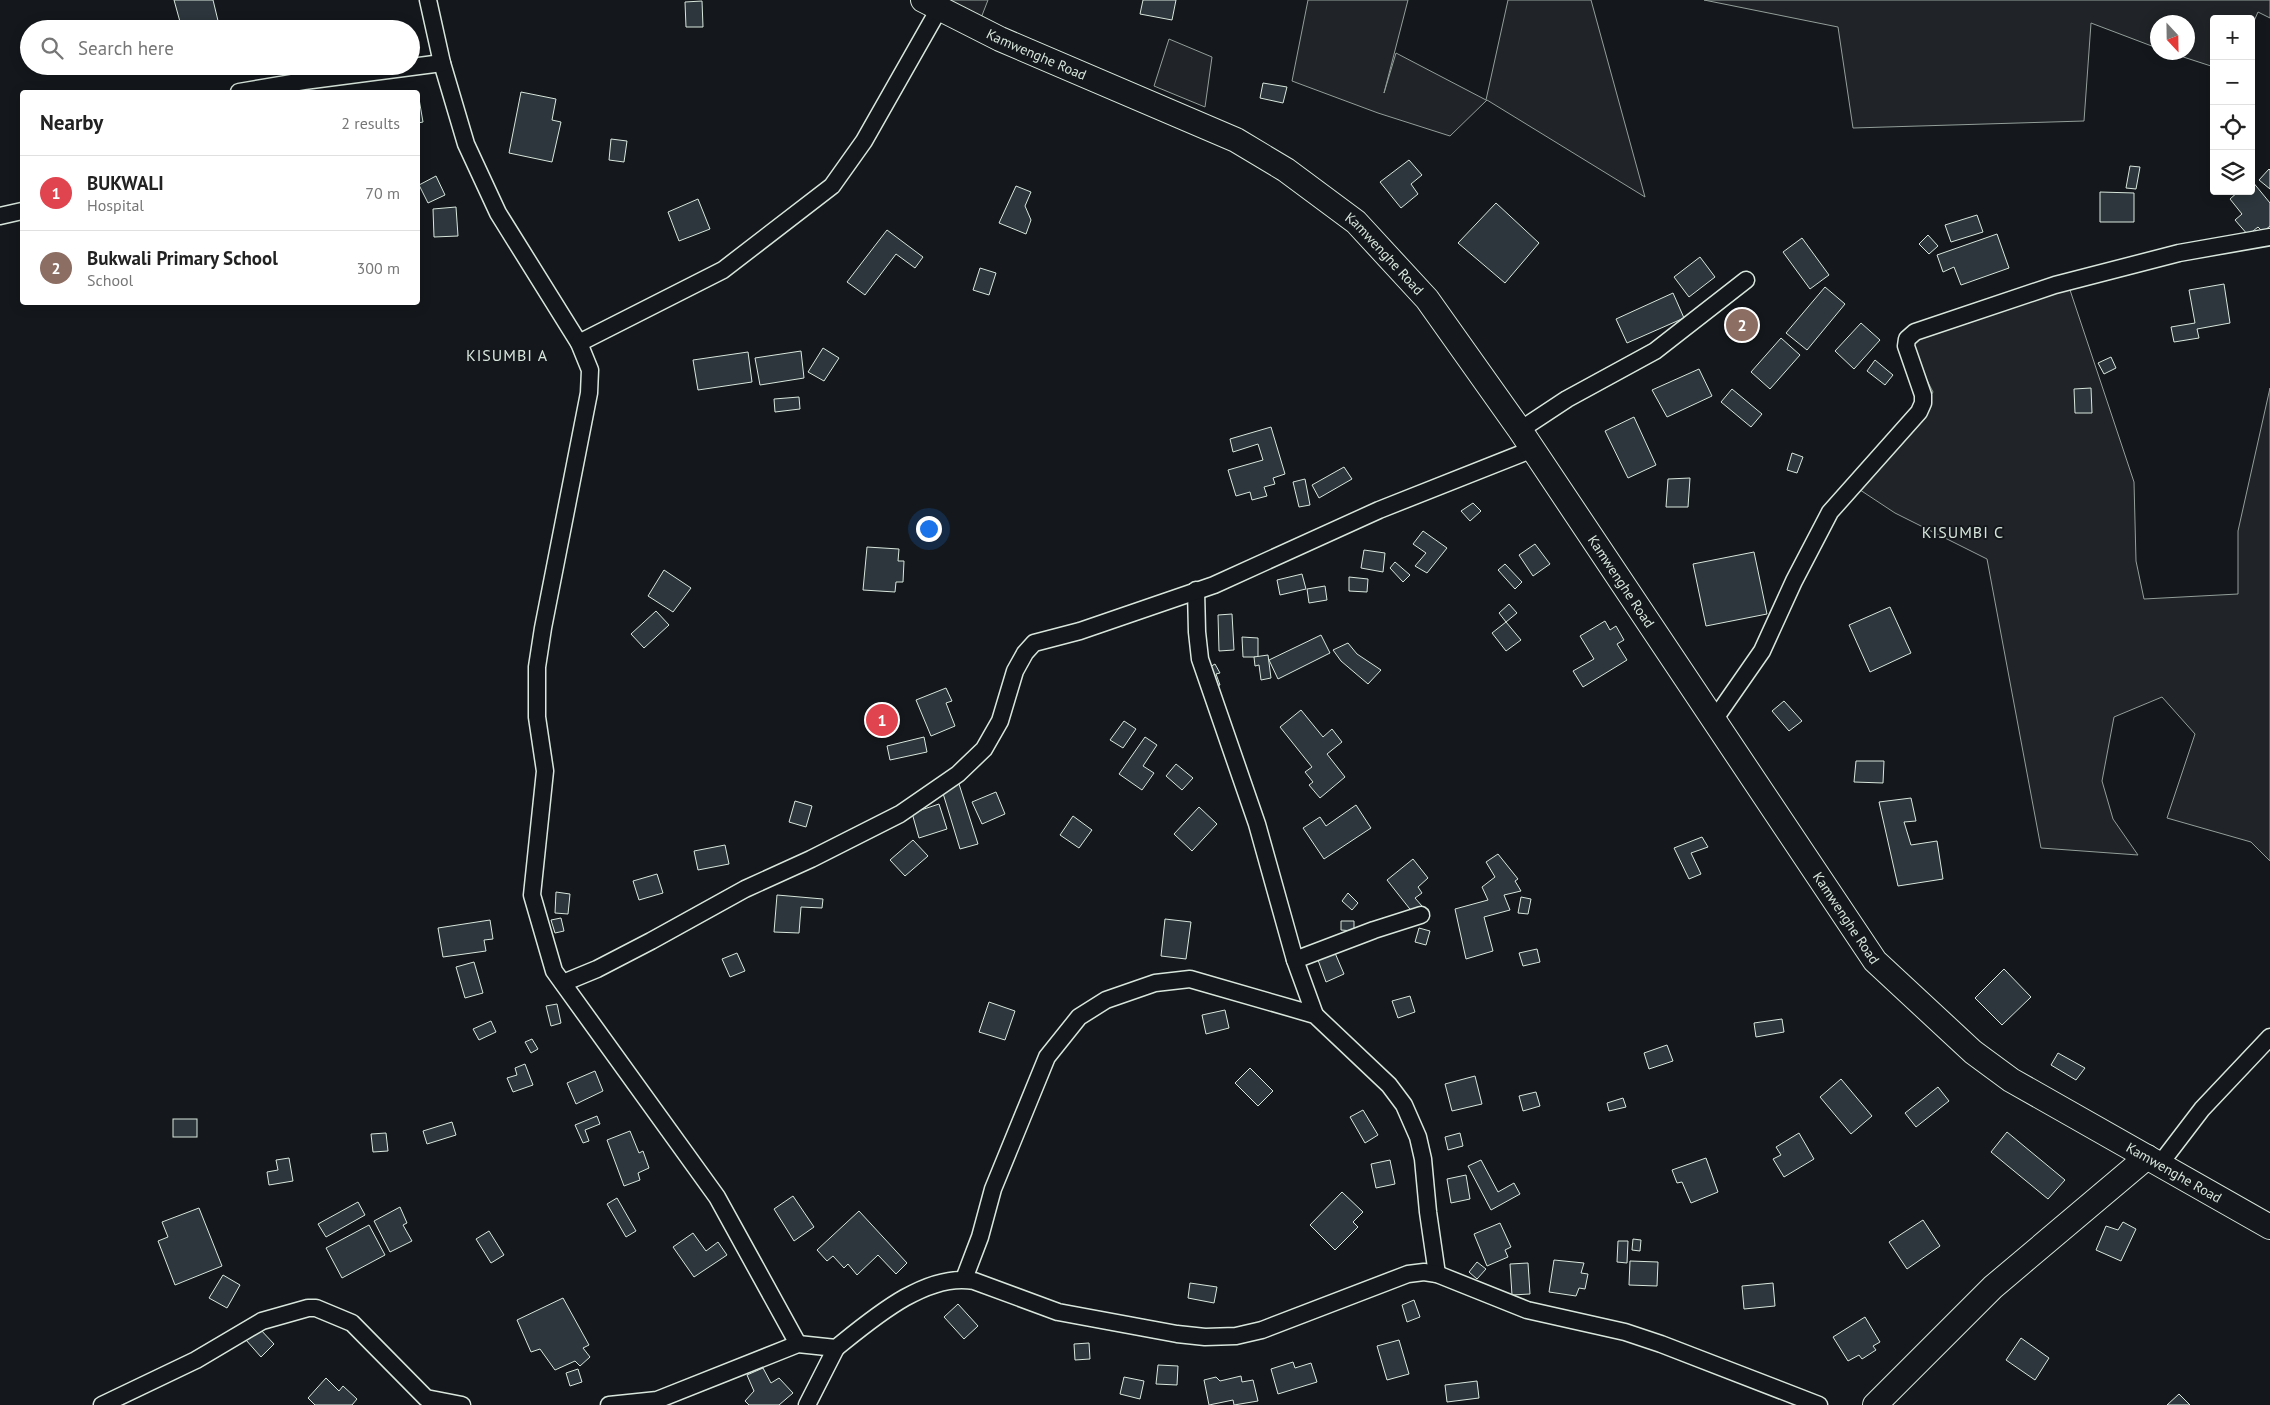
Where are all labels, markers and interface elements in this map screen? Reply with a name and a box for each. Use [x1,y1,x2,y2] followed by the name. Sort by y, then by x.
[2150,15,2195,60] north arrow
[2210,15,2255,195] map controls
[2210,15,2255,60] button: +
[20,20,420,75] search box
[984,25,1089,84] street label: Kamwenghe Road
[38,34,66,62] icon: search
[78,36,174,60] text: Search here
[2210,60,2255,105] button: −
[2210,105,2255,150] button: locate
[40,109,103,136] text: Nearby
[341,113,400,133] text: 2 results
[2210,150,2255,195] button: layers
[87,171,164,195] text: BUKWALI
[51,183,61,203] text: 1
[365,183,400,203] text: 70 m
[87,195,144,215] text: Hospital
[1342,208,1428,299] street label: Kamwenghe Road
[87,246,278,270] text: Bukwali Primary School
[51,258,61,278] text: 2
[357,258,400,278] text: 300 m
[87,270,133,290] text: School
[1726,306,1758,344] pin: 2
[466,345,548,365] district label: KISUMBI A
[916,516,942,542] your location
[1922,522,2004,542] district label: KISUMBI C
[1584,532,1658,631] street label: Kamwenghe Road
[866,701,898,739] pin: 1
[1809,868,1884,968] street label: Kamwenghe Road
[2123,1138,2225,1207] street label: Kamwenghe Road

